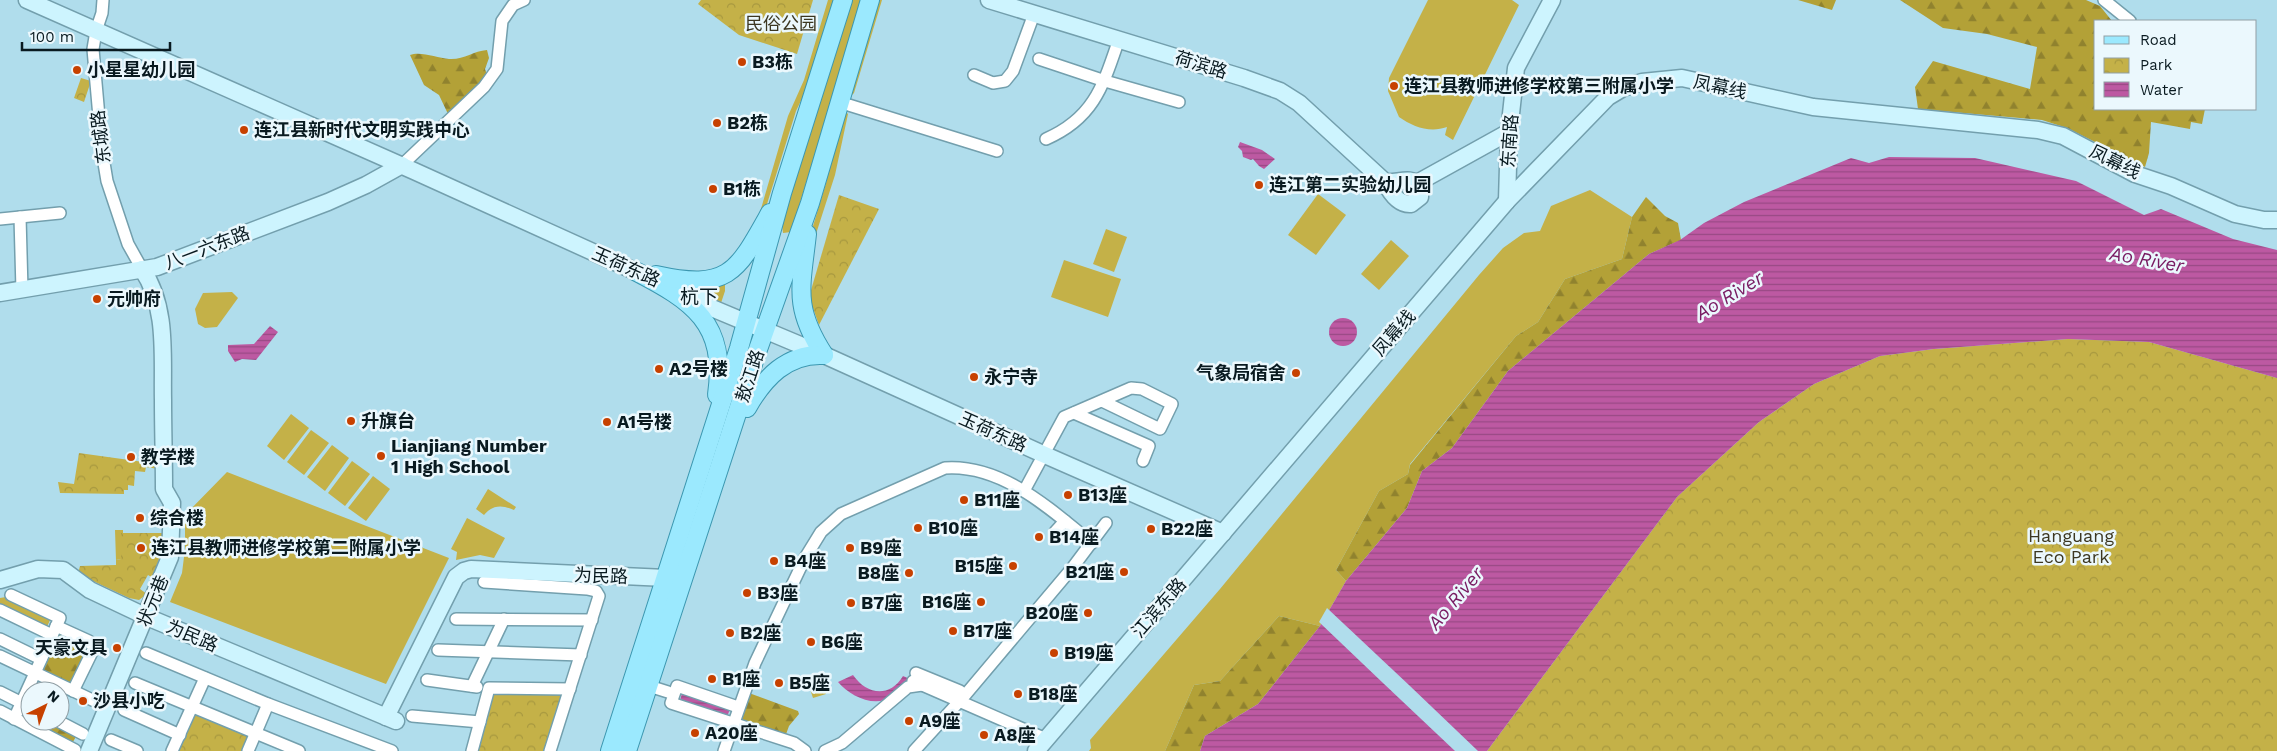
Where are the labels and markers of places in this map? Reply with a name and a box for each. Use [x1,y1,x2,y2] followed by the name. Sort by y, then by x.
[752,51,793,72] place label: B3栋
[736,56,748,68] marker: B3栋
[87,59,195,80] place label: 小星星幼儿园
[71,64,83,76] marker: 小星星幼儿园
[1404,75,1674,96] place label: 连江县教师进修学校第三附属小学
[1388,80,1400,92] marker: 连江县教师进修学校第三附属小学
[727,112,768,133] place label: B2栋
[711,117,723,129] marker: B2栋
[254,119,470,140] place label: 连江县新时代文明实践中心
[238,124,250,136] marker: 连江县新时代文明实践中心
[1269,174,1431,195] place label: 连江第二实验幼儿园
[723,178,761,199] place label: B1栋
[1253,179,1265,191] marker: 连江第二实验幼儿园
[707,183,719,195] marker: B1栋
[107,288,161,309] place label: 元帅府
[91,293,103,305] marker: 元帅府
[669,358,728,379] place label: A2号楼
[1196,362,1286,383] place label: 气象局宿舍
[653,363,665,375] marker: A2号楼
[984,366,1038,387] place label: 永宁寺
[1290,367,1302,379] marker: 气象局宿舍
[968,371,980,383] marker: 永宁寺
[361,410,415,431] place label: 升旗台
[617,411,672,432] place label: A1号楼
[345,415,357,427] marker: 升旗台
[601,416,613,428] marker: A1号楼
[391,435,547,477] place label: Lianjiang Number 1 High School
[141,446,195,467] place label: 教学楼
[375,450,387,462] marker: Lianjiang Number 1 High School
[125,451,137,463] marker: 教学楼
[1078,484,1127,505] place label: B13座
[974,489,1020,510] place label: B11座
[1062,489,1074,501] marker: B13座
[958,494,970,506] marker: B11座
[150,507,204,528] place label: 综合楼
[134,512,146,524] marker: 综合楼
[928,517,978,538] place label: B10座
[1161,518,1213,539] place label: B22座
[912,522,924,534] marker: B10座
[1145,523,1157,535] marker: B22座
[1049,526,1099,547] place label: B14座
[1033,531,1045,543] marker: B14座
[151,537,421,558] place label: 连江县教师进修学校第二附属小学
[860,537,901,558] place label: B9座
[135,542,147,554] marker: 连江县教师进修学校第二附属小学
[844,542,856,554] marker: B9座
[784,550,826,571] place label: B4座
[768,555,780,567] marker: B4座
[954,555,1003,576] place label: B15座
[1007,560,1019,572] marker: B15座
[1065,561,1114,582] place label: B21座
[857,562,899,583] place label: B8座
[1118,566,1130,578] marker: B21座
[903,567,915,579] marker: B8座
[757,582,798,603] place label: B3座
[741,587,753,599] marker: B3座
[922,591,971,612] place label: B16座
[861,592,902,613] place label: B7座
[975,596,987,608] marker: B16座
[845,597,857,609] marker: B7座
[1025,602,1078,623] place label: B20座
[1082,607,1094,619] marker: B20座
[963,620,1012,641] place label: B17座
[740,622,781,643] place label: B2座
[947,625,959,637] marker: B17座
[724,627,736,639] marker: B2座
[821,631,862,652] place label: B6座
[805,636,817,648] marker: B6座
[35,637,107,658] place label: 天豪文具
[111,642,123,654] marker: 天豪文具
[1064,642,1113,663] place label: B19座
[1048,647,1060,659] marker: B19座
[722,668,760,689] place label: B1座
[789,672,830,693] place label: B5座
[706,673,718,685] marker: B1座
[773,677,785,689] marker: B5座
[1028,683,1077,704] place label: B18座
[1012,688,1024,700] marker: B18座
[93,690,165,711] place label: 沙县小吃
[77,695,89,707] marker: 沙县小吃
[919,710,960,731] place label: A9座
[903,715,915,727] marker: A9座
[705,722,758,743] place label: A20座
[994,724,1035,745] place label: A8座
[689,727,701,739] marker: A20座
[978,729,990,741] marker: A8座

